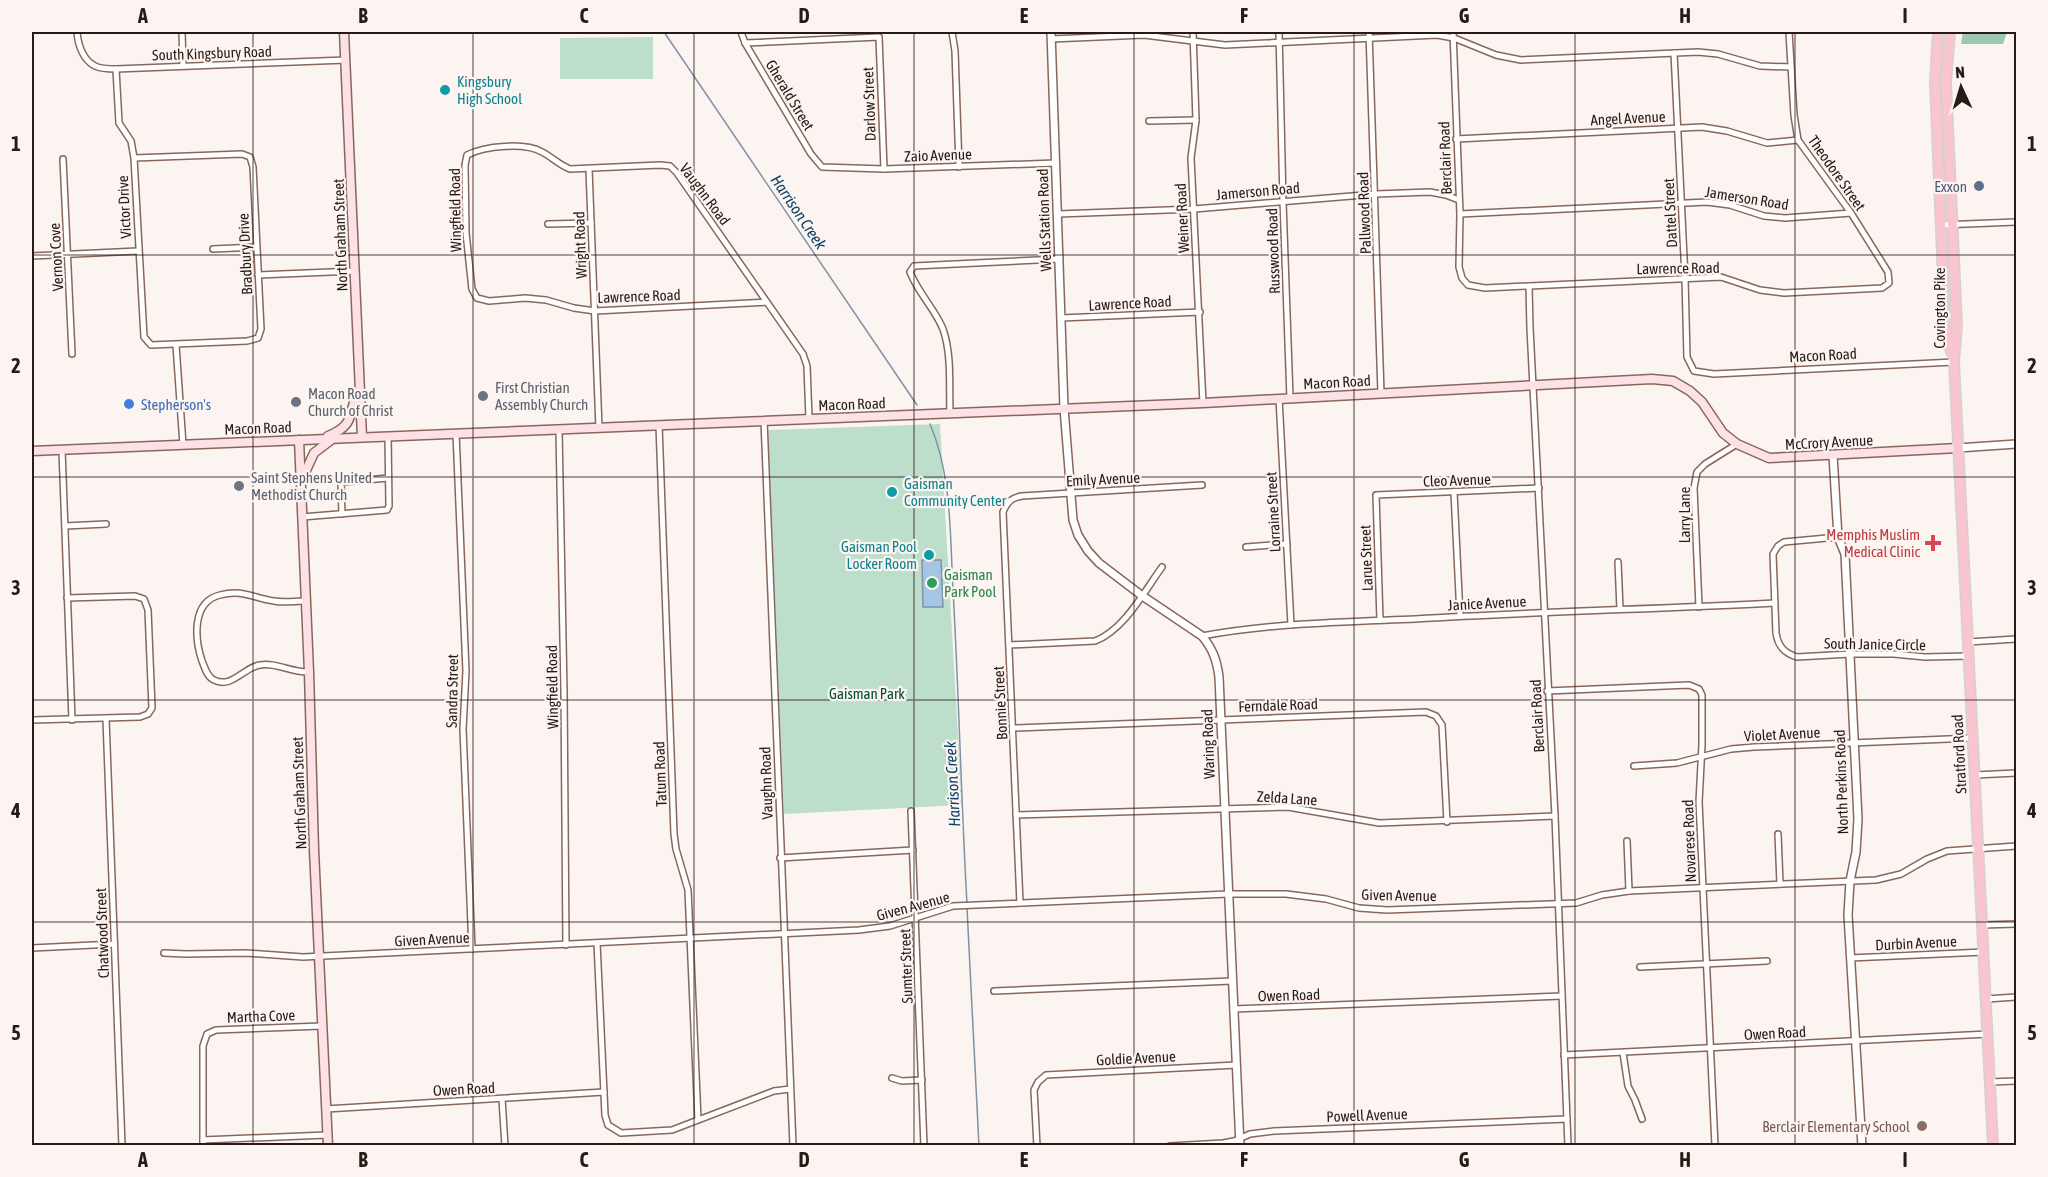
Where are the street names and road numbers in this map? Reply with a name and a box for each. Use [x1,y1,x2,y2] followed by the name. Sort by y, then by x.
[152,42,272,64] street label: South Kingsbury Road
[762,57,818,133] street label: Gherald Street
[859,66,879,142] street label: Darlow Street
[1590,108,1666,128] street label: Angel Avenue
[1435,121,1455,195] street label: Berclair Road
[1805,132,1869,214] street label: Theodore Street
[904,145,972,165] street label: Zaio Avenue
[676,160,734,228] street label: Vaughn Road
[446,168,464,252] street label: Wingfield Road
[1034,168,1054,272] street label: Wells Station Road
[1354,171,1374,255] street label: Pallwood Road
[114,175,134,239] street label: Victor Drive
[330,178,350,292] street label: North Graham Street
[1660,178,1680,248] street label: Dattel Street
[1215,179,1301,203] street label: Jamerson Road
[1172,183,1192,253] street label: Weiner Road
[1704,183,1790,213] street label: Jamerson Road
[1263,208,1283,294] street label: Russwood Road
[570,211,590,279] street label: Wright Road
[234,213,256,295] street label: Bradbury Drive
[46,222,66,292] street label: Vernon Cove
[1636,259,1720,277] street label: Lawrence Road
[1931,267,1948,349] street label: Covington Pike
[597,286,681,306] street label: Lawrence Road
[1088,292,1172,314] street label: Lawrence Road
[1789,345,1857,365] street label: Macon Road
[1303,372,1371,392] street label: Macon Road
[818,394,886,414] street label: Macon Road
[224,418,292,438] street label: Macon Road
[1785,431,1874,453] street label: McCrory Avenue
[1065,469,1141,489] street label: Emily Avenue
[1423,470,1491,490] street label: Cleo Avenue
[1262,471,1284,553] street label: Lorraine Street
[1676,486,1693,543] street label: Larry Lane
[1356,525,1376,591] street label: Larue Street
[1447,592,1527,614] street label: Janice Avenue
[1824,635,1926,653] street label: South Janice Circle
[543,645,561,729] street label: Wingfield Road
[443,654,461,728] street label: Sandra Street
[990,666,1010,740] street label: Bonnie Street
[1527,679,1547,753] street label: Berclair Road
[1238,695,1318,715] street label: Ferndale Road
[1198,709,1218,779] street label: Waring Road
[1948,714,1970,794] street label: Stratford Road
[1743,724,1821,744] street label: Violet Avenue
[1831,729,1851,835] street label: North Perkins Road
[289,736,309,850] street label: North Graham Street
[650,741,670,807] street label: Tatum Road
[756,746,776,820] street label: Vaughn Road
[1256,787,1318,809] street label: Zelda Lane
[1679,799,1699,883] street label: Novarese Road
[1361,886,1437,904] street label: Given Avenue
[92,888,112,978] street label: Chatwood Street
[875,888,952,924] street label: Given Avenue
[896,928,916,1004] street label: Sumter Street
[394,929,470,949] street label: Given Avenue
[1875,932,1957,954] street label: Durbin Avenue
[1258,985,1320,1005] street label: Owen Road
[227,1006,296,1026] street label: Martha Cove
[1743,1023,1807,1043] street label: Owen Road
[1096,1047,1176,1069] street label: Goldie Avenue
[432,1079,496,1099] street label: Owen Road
[1326,1105,1408,1125] street label: Powell Avenue

